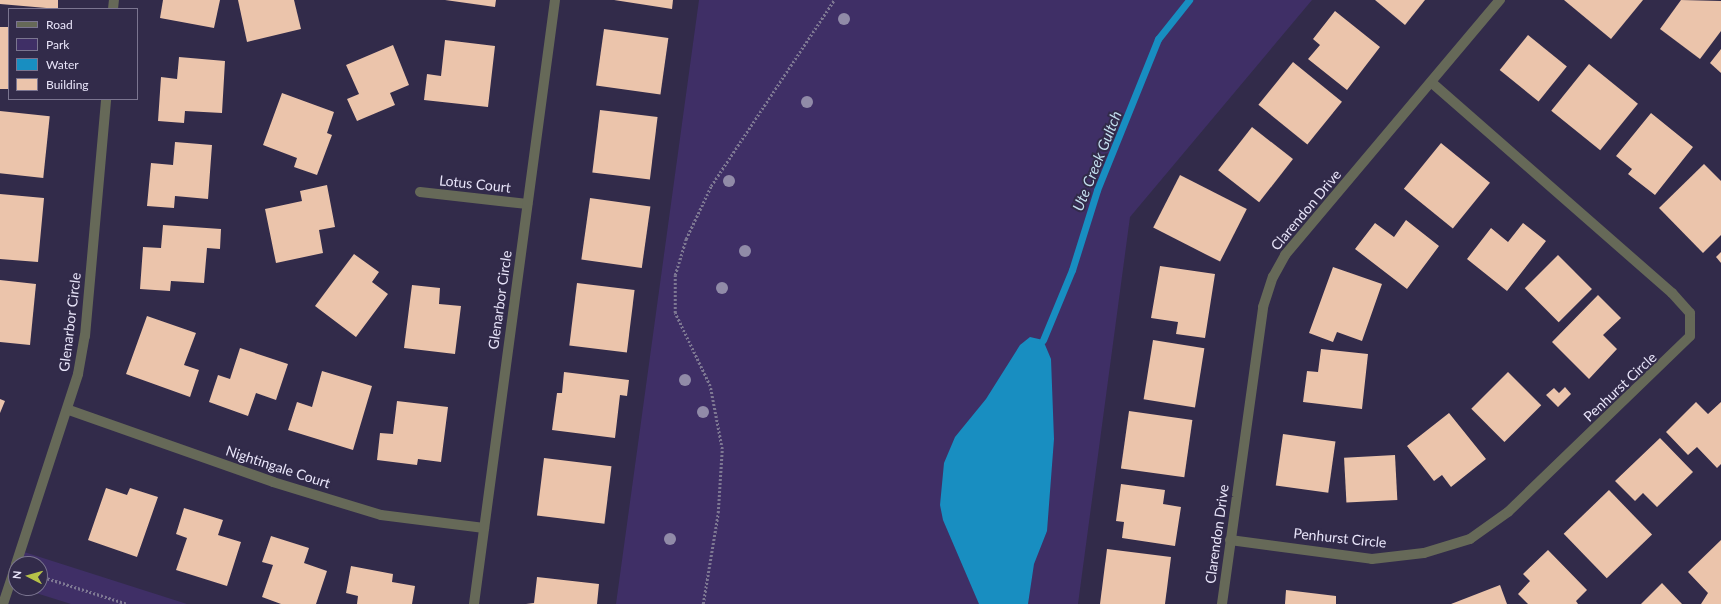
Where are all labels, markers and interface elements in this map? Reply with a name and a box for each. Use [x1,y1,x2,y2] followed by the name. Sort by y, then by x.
[8,8,138,100] legend
[46,17,73,32] text: Road
[46,37,69,52] text: Park
[46,57,79,72] text: Water
[46,77,89,92] text: Building
[1069,108,1125,214] water label: Ute Creek Gultch
[1267,166,1345,254] street label: Clarendon Drive
[438,172,512,196] street label: Lotus Court
[485,249,515,351] street label: Glenarbor Circle
[56,271,84,373] street label: Glenarbor Circle
[1580,349,1660,425] street label: Penhurst Circle
[224,442,332,492] street label: Nightingale Court
[1202,483,1232,585] street label: Clarendon Drive
[1293,525,1387,551] street label: Penhurst Circle
[8,556,48,596] north arrow
[10,570,23,580] text: N

